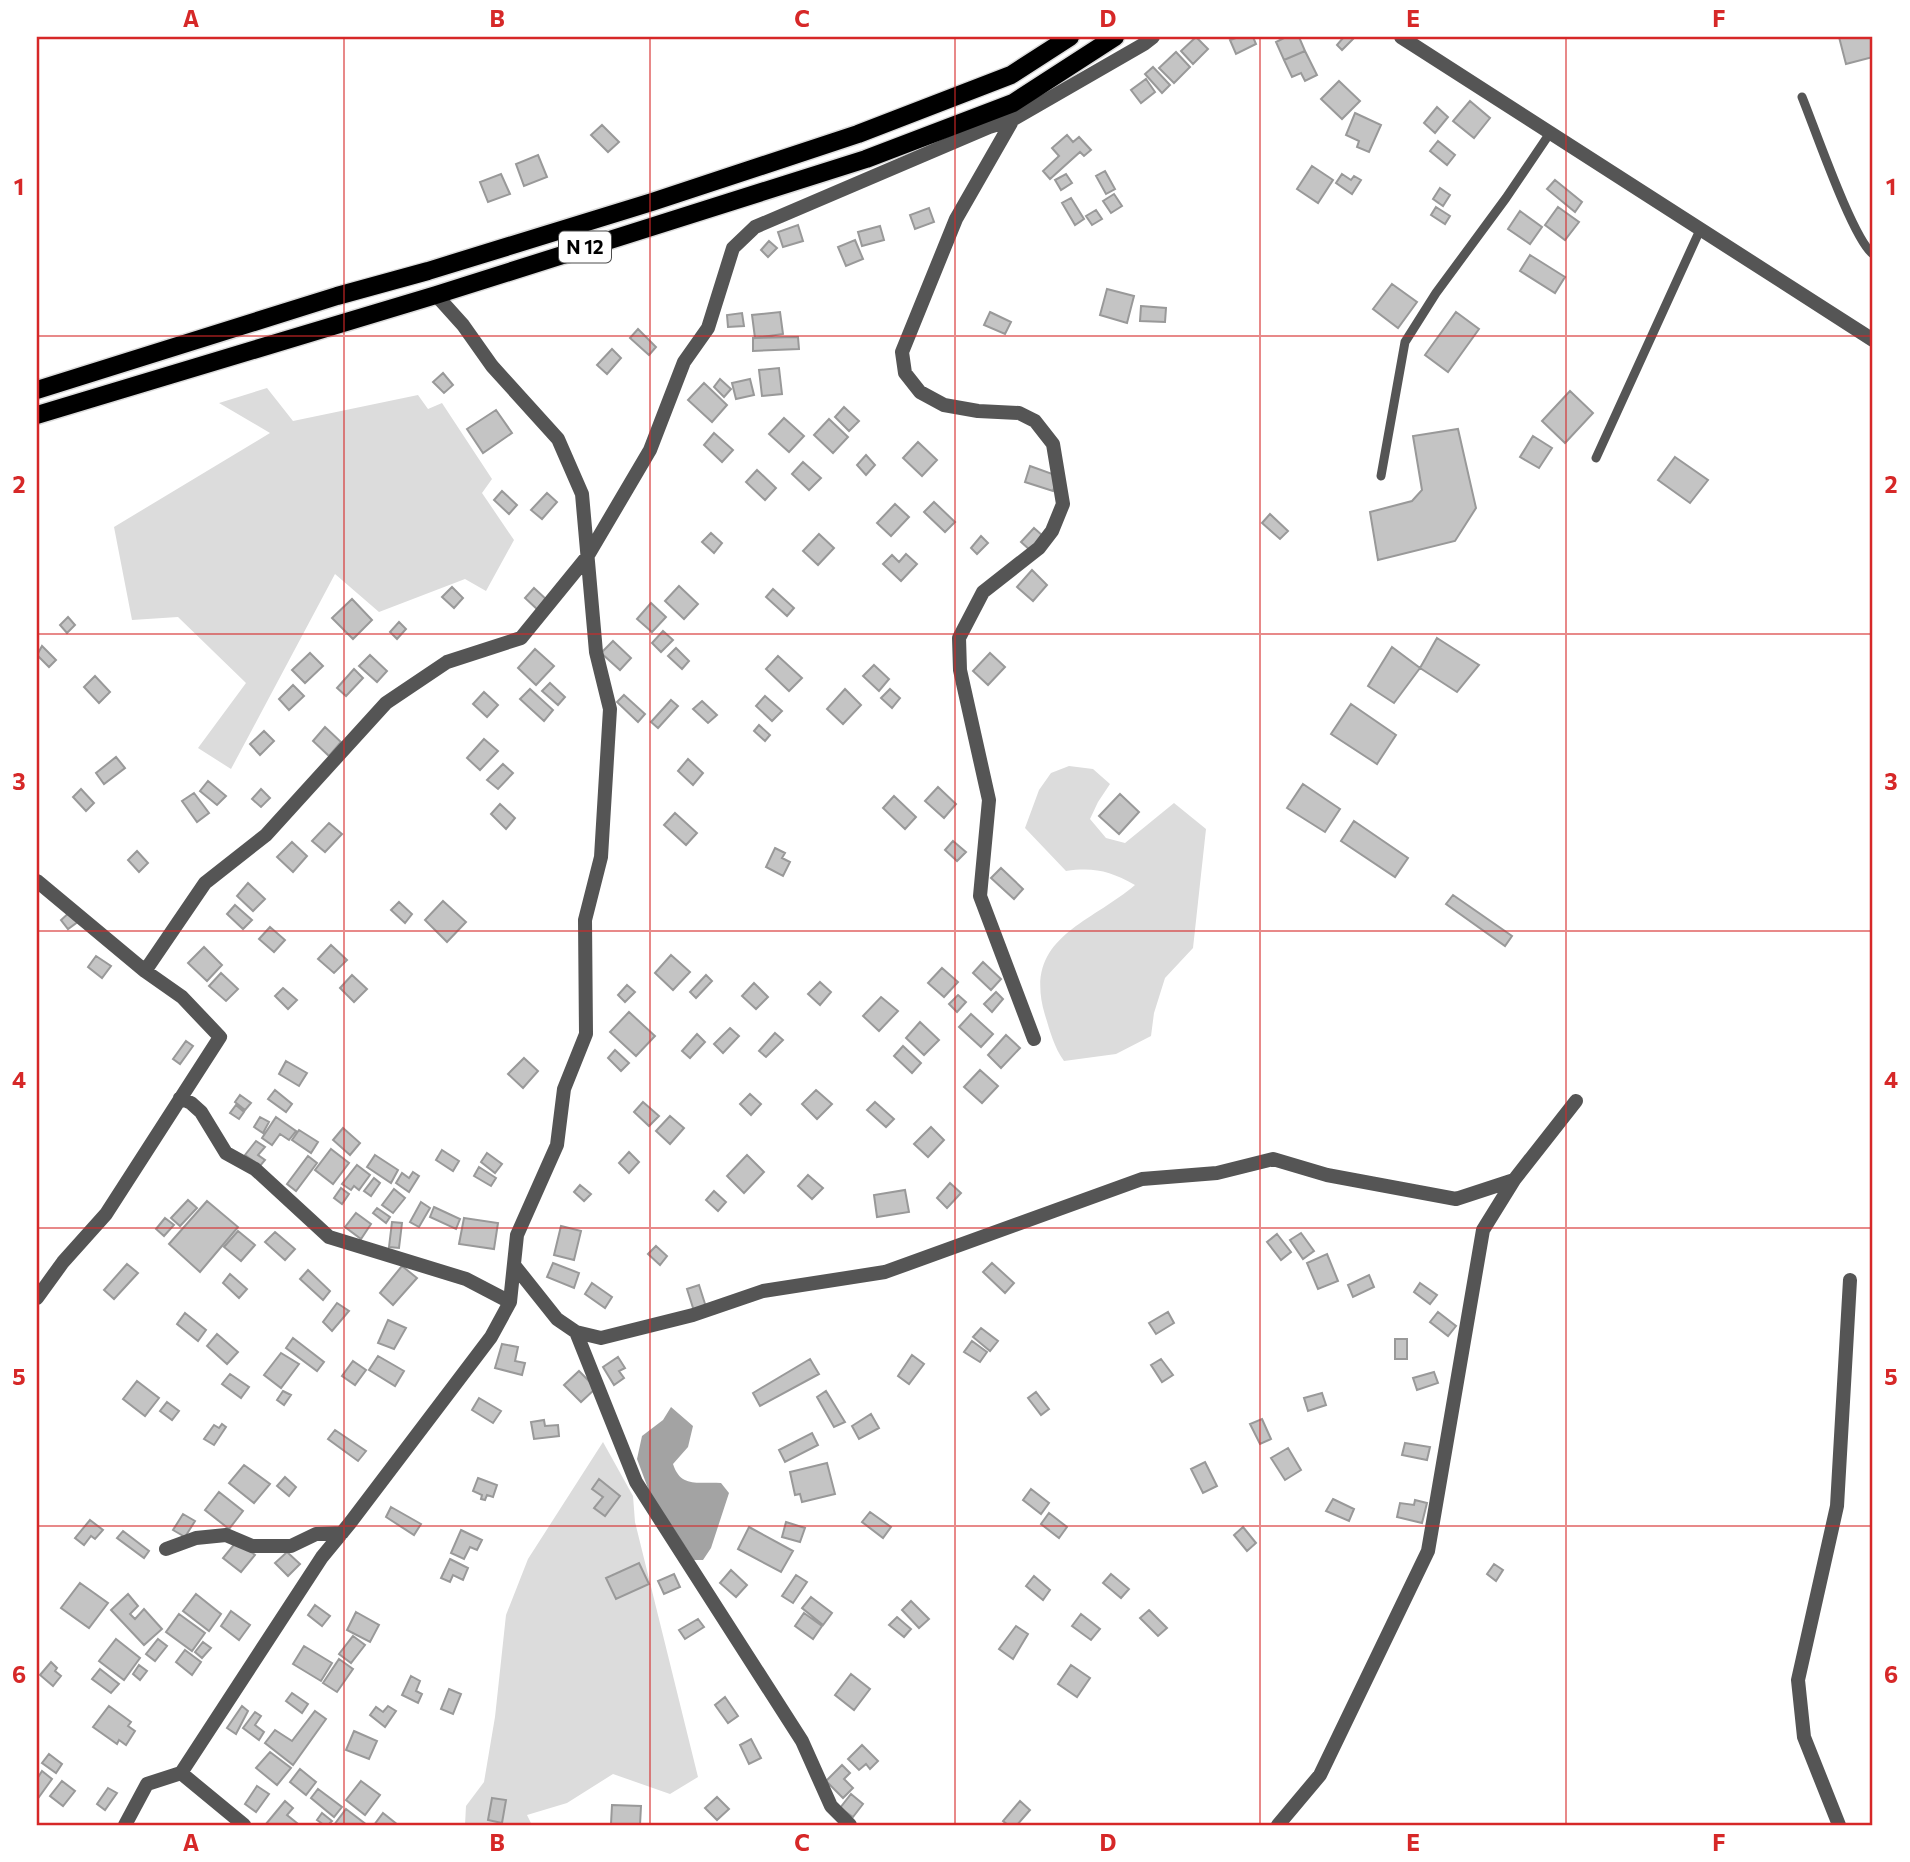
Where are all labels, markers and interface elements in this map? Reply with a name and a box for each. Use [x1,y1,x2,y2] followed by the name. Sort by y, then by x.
[183,4,200,32] text: A
[489,4,505,32] text: B
[794,4,810,32] text: C
[1100,4,1117,32] text: D
[1406,4,1420,32] text: E
[1712,4,1726,32] text: F
[14,172,24,200] text: 1
[1886,172,1896,200] text: 1
[559,232,611,262] road number: N 12
[12,470,26,498] text: 2
[1884,470,1898,498] text: 2
[12,767,26,795] text: 3
[1884,767,1898,795] text: 3
[12,1065,26,1093] text: 4
[1884,1065,1898,1093] text: 4
[12,1362,26,1390] text: 5
[1884,1362,1898,1390] text: 5
[12,1660,26,1688] text: 6
[1884,1660,1898,1688] text: 6
[183,1828,200,1856] text: A
[489,1828,505,1856] text: B
[794,1828,810,1856] text: C
[1100,1828,1117,1856] text: D
[1406,1828,1420,1856] text: E
[1712,1828,1726,1856] text: F

